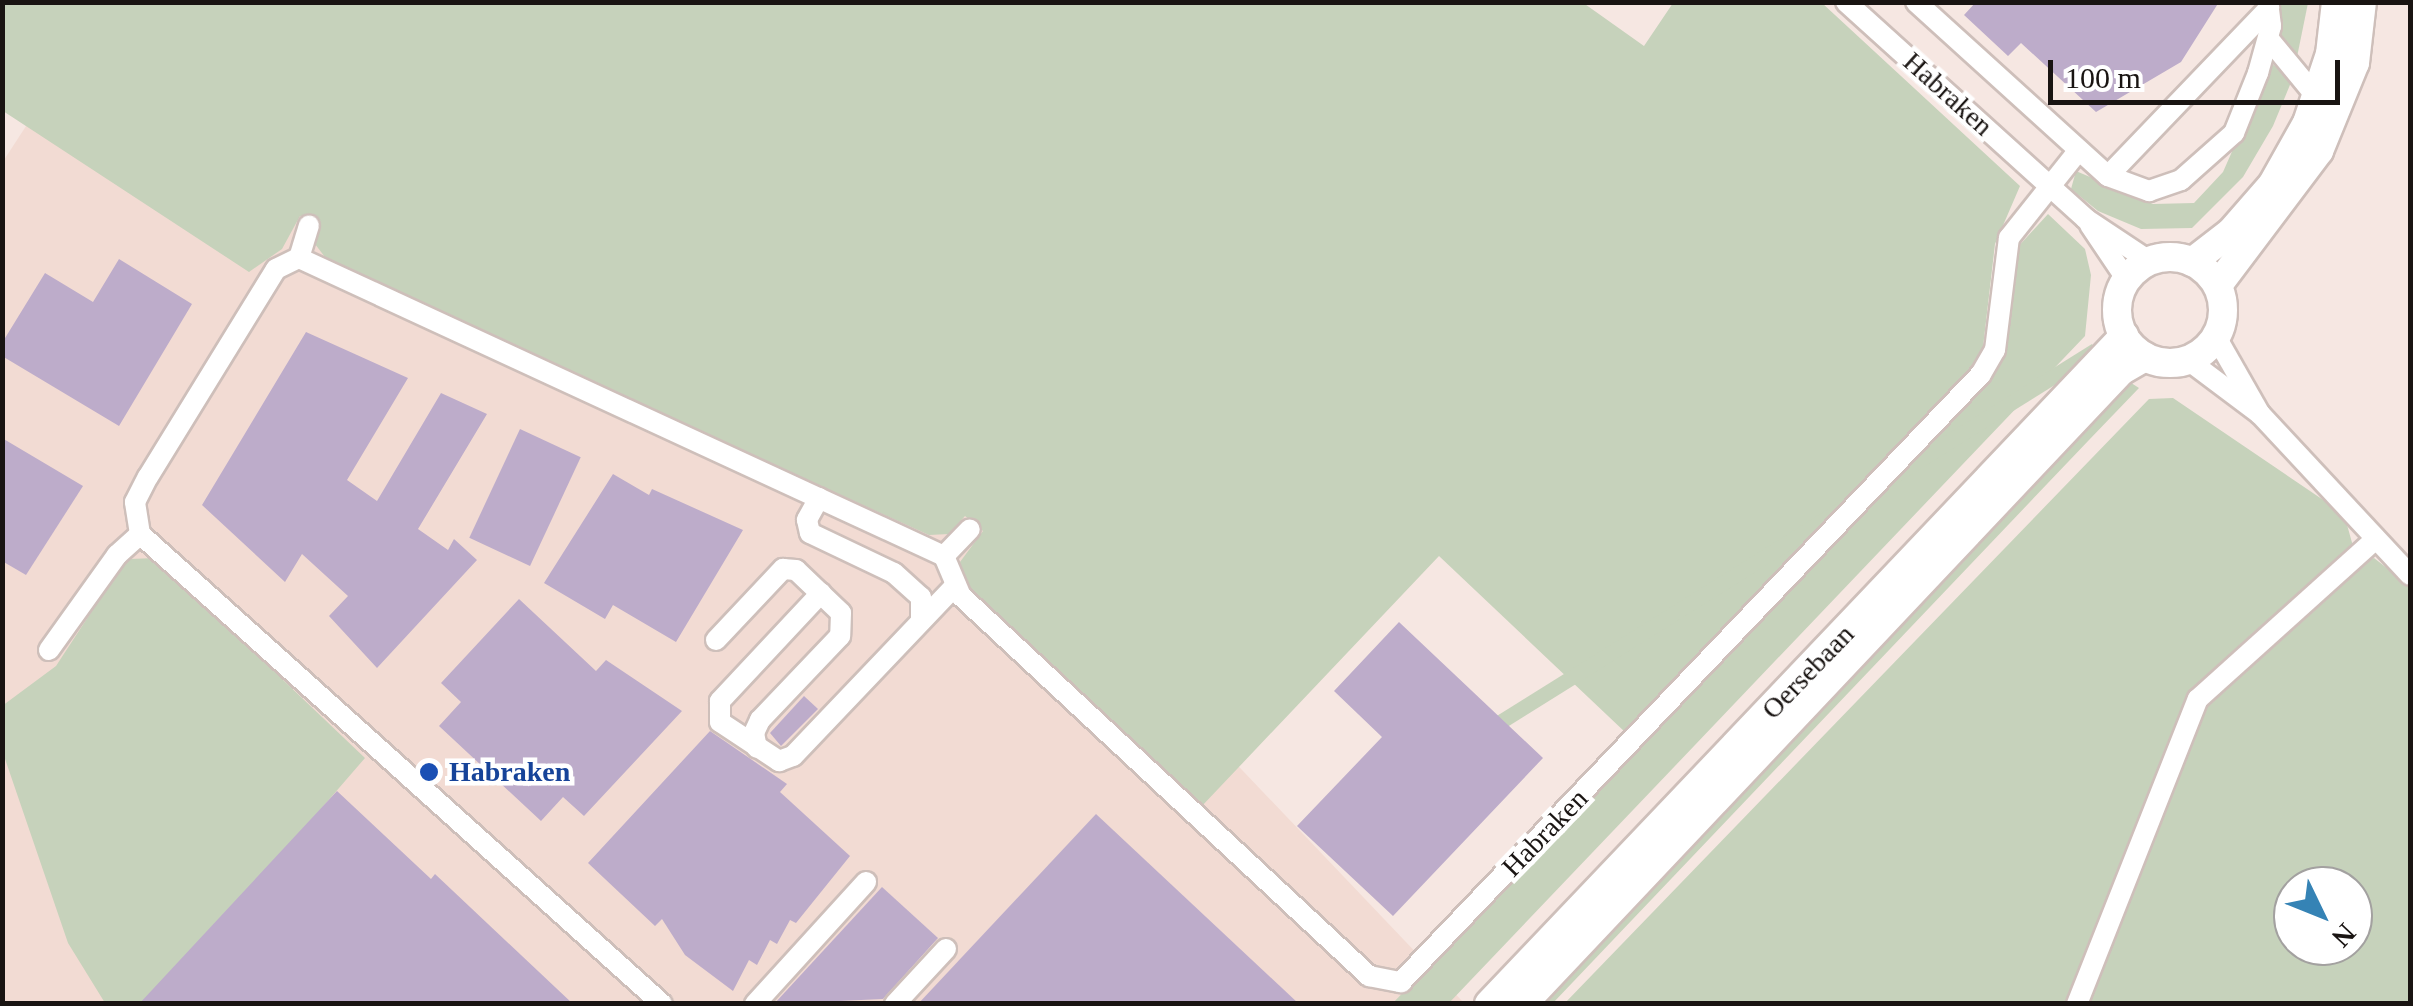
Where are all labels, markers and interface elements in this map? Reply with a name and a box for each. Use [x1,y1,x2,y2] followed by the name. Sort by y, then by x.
[2053,40,2346,102] scale bar
[1896,45,2000,143] street label: Habraken
[2065,61,2141,94] text: 100 m
[1755,618,1861,726] street label: Oersebaan
[449,755,570,789] place label: Habraken
[418,761,440,783] marker: Habraken
[1495,782,1595,884] street label: Habraken
[2273,866,2373,966] north arrow
[2326,917,2362,953] text: N

